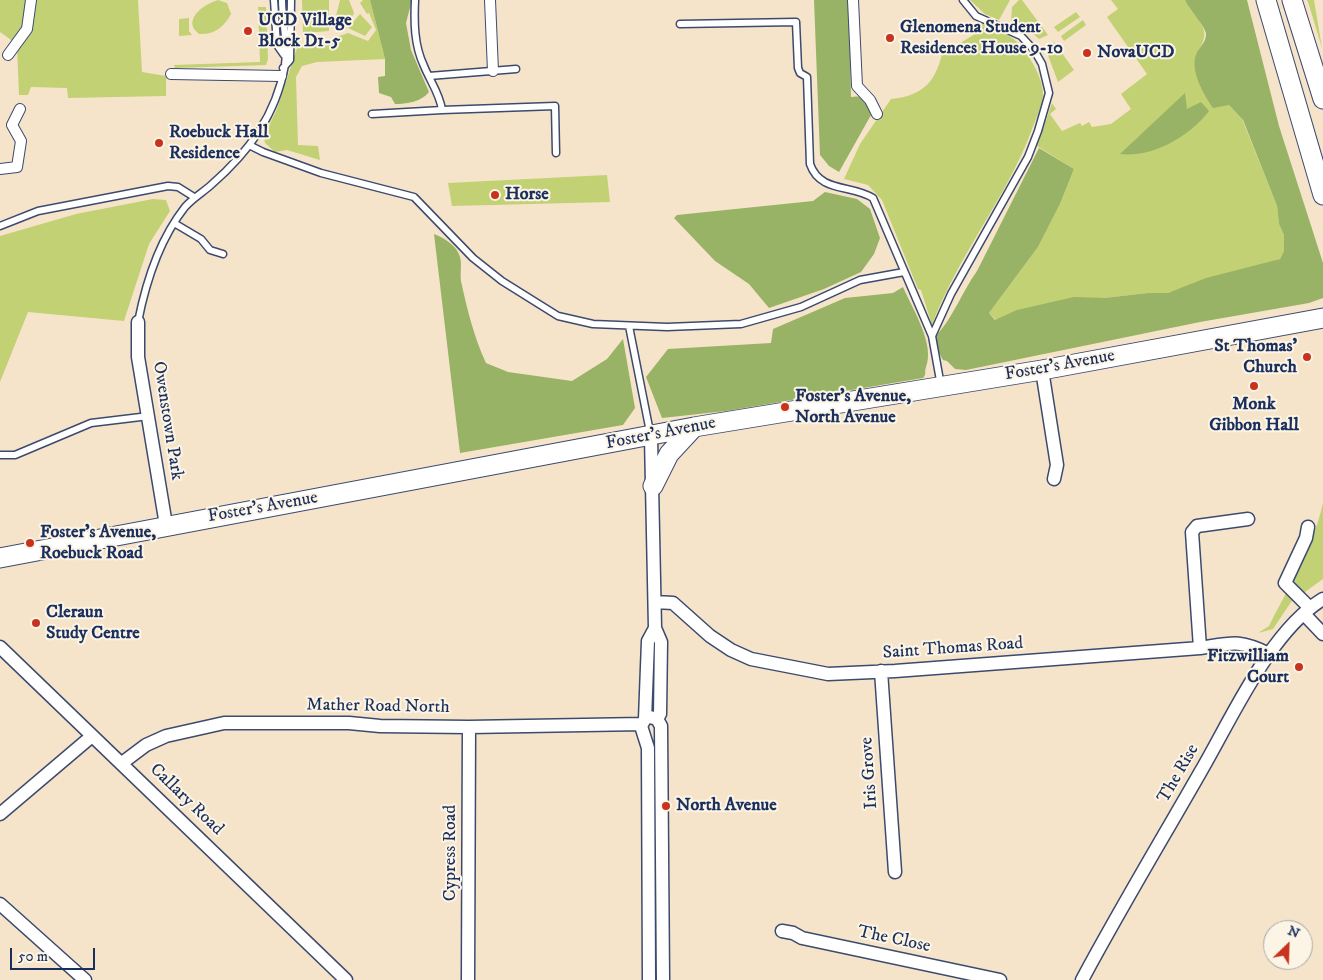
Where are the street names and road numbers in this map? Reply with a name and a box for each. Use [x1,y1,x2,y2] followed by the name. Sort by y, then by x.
[1003,346,1117,386] street label: Foster's Avenue
[147,360,187,482] street label: Owenstown Park
[604,413,718,455] street label: Foster's Avenue
[206,488,320,528] street label: Foster's Avenue
[882,633,1024,665] street label: Saint Thomas Road
[306,695,450,719] street label: Mather Road North
[857,736,883,810] street label: Iris Grove
[1154,741,1204,807] street label: The Rise
[145,759,227,841] street label: Callary Road
[440,805,462,901] street label: Cypress Road
[856,922,932,958] street label: The Close

